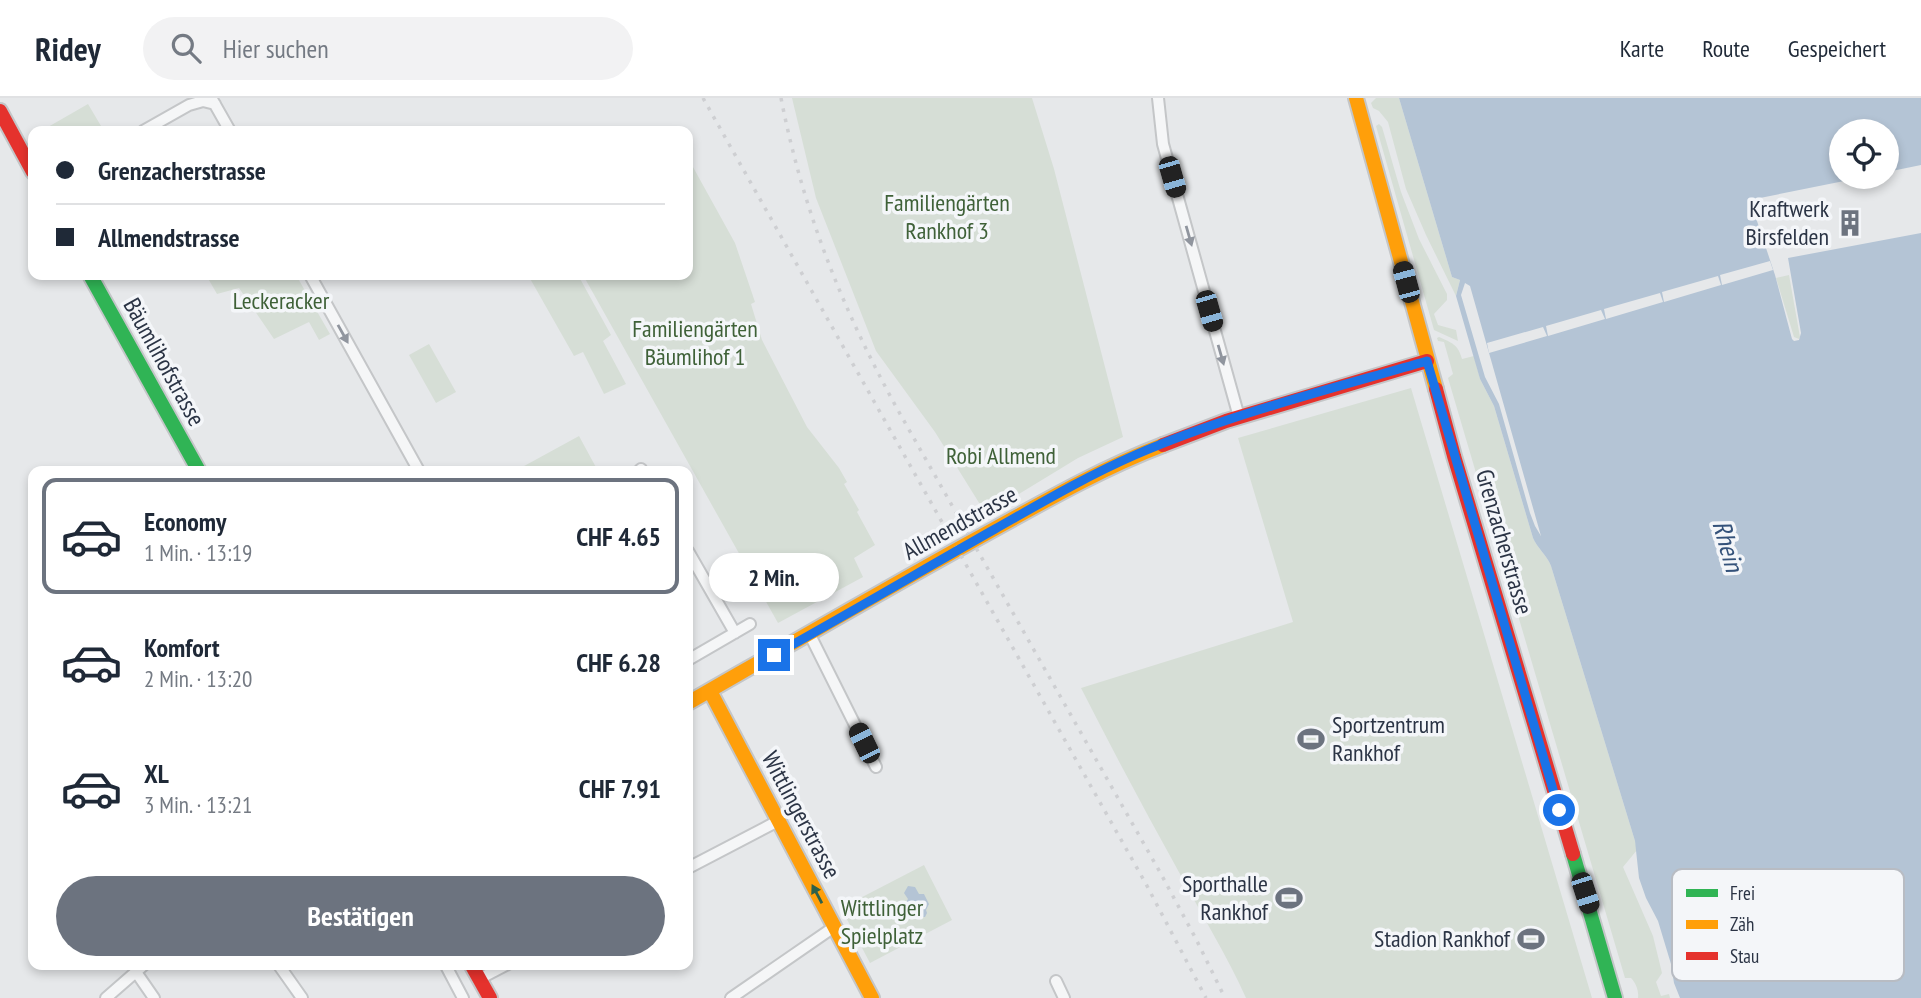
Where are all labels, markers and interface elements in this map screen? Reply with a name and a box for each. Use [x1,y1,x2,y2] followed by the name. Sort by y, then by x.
[143,17,633,80] search box
[35,27,101,70] text: Ridey
[167,29,205,67] icon: search
[223,32,329,65] text: Hier suchen
[1620,33,1664,64] text: Karte
[1702,33,1750,64] text: Route
[1788,33,1886,64] text: Gespeichert
[1829,119,1899,189] map controls
[1829,119,1899,189] button: locate
[98,154,266,187] text: Grenzacherstrasse
[1157,154,1188,200] car
[884,187,1010,246] park label: Familiengärten Rankhof 3
[1745,193,1830,252] place label: Kraftwerk Birsfelden
[1835,208,1865,238] building icon: Kraftwerk Birsfelden
[98,221,240,254] text: Allmendstrasse
[1184,226,1194,247] one-way arrow
[1391,259,1422,305] car
[233,285,330,316] park label: Leckeracker
[1194,288,1225,334] car
[117,292,212,431] street label: Bäumlihofstrasse
[632,313,758,372] park label: Familiengärten Bäumlihof 1
[337,325,349,344] one-way arrow
[1217,344,1227,365] one-way arrow
[946,440,1056,471] park label: Robi Allmend
[1469,466,1540,618] street label: Grenzacherstrasse
[897,478,1022,567] street label: Allmendstrasse
[60,505,123,568] icon: car
[144,505,226,538] text: Economy
[1705,516,1752,577] water label: Rhein
[576,520,661,553] text: CHF 4.65
[144,538,252,567] text: 1 Min. · 13:19
[709,554,839,602] callout: 2 Min.
[748,563,800,592] text: 2 Min.
[60,631,123,694] icon: car
[144,631,220,664] text: Komfort
[758,639,790,671] route end
[576,646,661,679] text: CHF 6.28
[144,664,252,693] text: 2 Min. · 13:20
[1332,709,1445,768] place label: Sportzentrum Rankhof
[846,720,883,766] car
[1296,724,1326,754] sports icon: Sportzentrum Rankhof
[755,746,848,884] street label: Wittlingerstrasse
[60,757,123,820] icon: car
[144,757,169,790] text: XL
[579,772,661,805] text: CHF 7.91
[144,790,252,819] text: 3 Min. · 13:21
[1543,794,1575,826] route start
[1182,868,1269,927] place label: Sporthalle Rankhof
[1672,869,1904,981] legend
[1569,870,1602,916] car
[56,876,665,956] button: Bestätigen
[1730,881,1755,905] text: Frei
[1274,883,1304,913] sports icon: Sporthalle Rankhof
[811,885,823,904] one-way arrow
[841,892,924,951] park label: Wittlinger Spielplatz
[1730,912,1754,936] text: Zäh
[1374,923,1511,954] place label: Stadion Rankhof
[1516,924,1546,954] sports icon: Stadion Rankhof
[1730,944,1759,968] text: Stau

